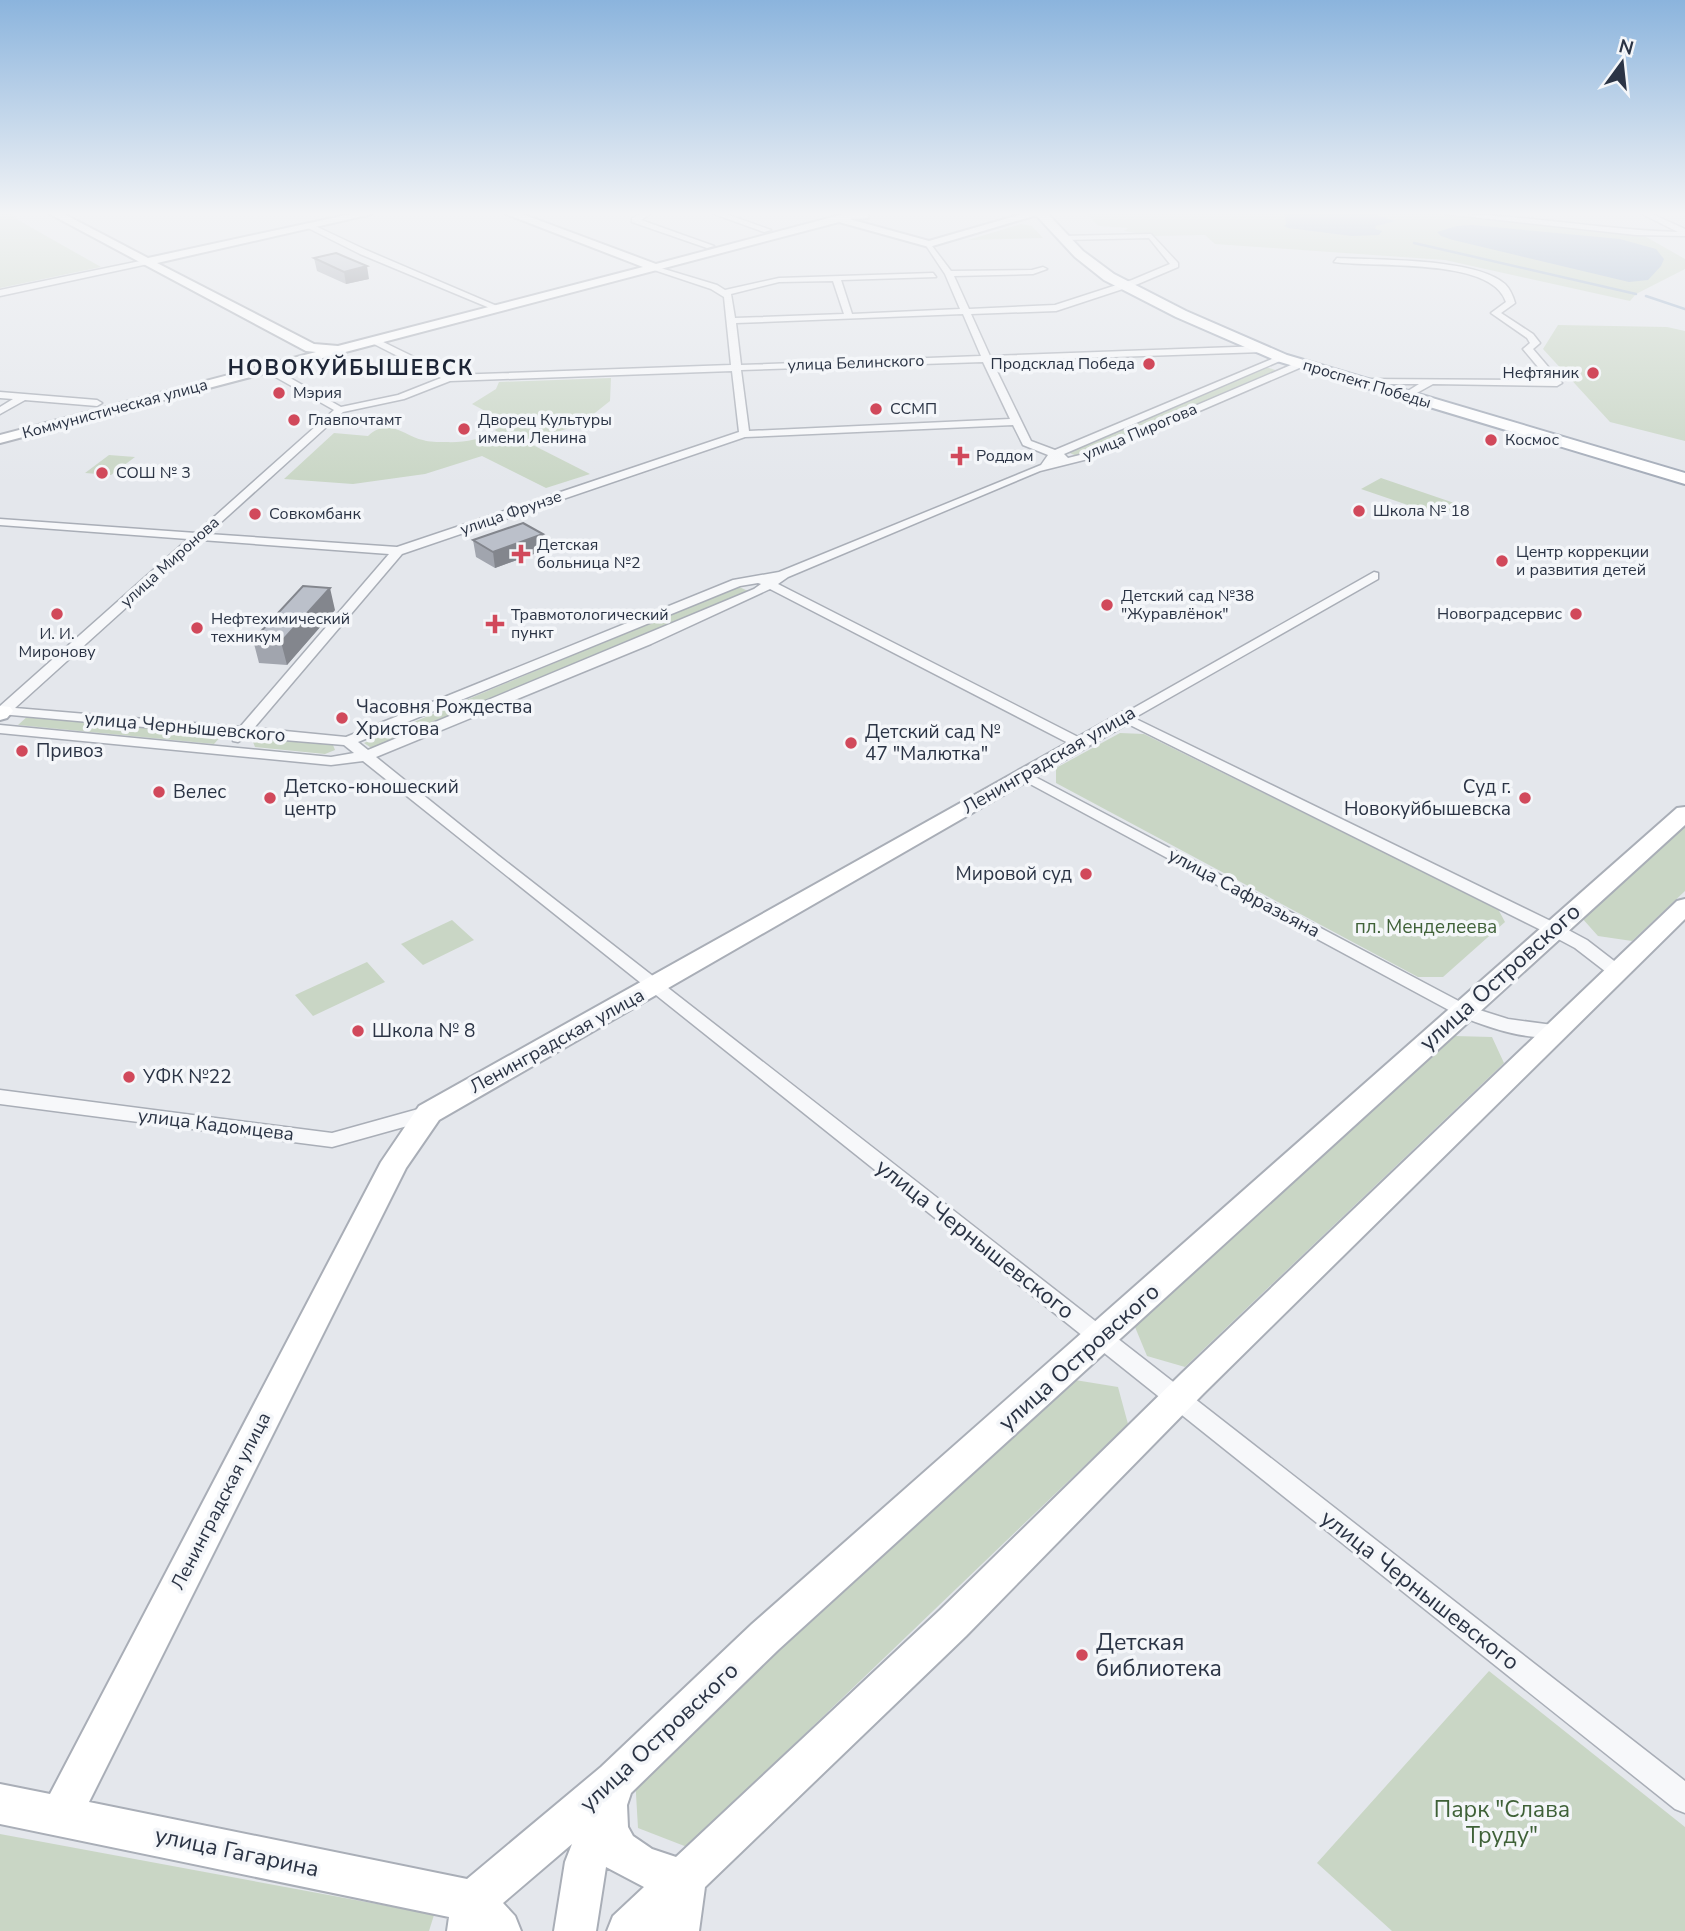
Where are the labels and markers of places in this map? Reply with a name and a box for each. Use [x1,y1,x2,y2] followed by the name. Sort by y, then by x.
[991,353,1135,375] place label: Продсклад Победа
[1141,356,1157,372] marker: Продсклад Победа
[1503,362,1580,384] place label: Нефтяник
[1585,365,1601,381] marker: Нефтяник
[293,382,342,404] place label: Мэрия
[271,385,287,401] marker: Мэрия
[890,398,937,420] place label: ССМП
[868,401,884,417] marker: ССМП
[308,409,402,431] place label: Главпочтамт
[478,409,612,449] place label: Дворец Культуры имени Ленина
[286,412,302,428] marker: Главпочтамт
[456,421,472,437] marker: Дворец Культуры имени Ленина
[1505,429,1559,451] place label: Космос
[1483,432,1499,448] marker: Космос
[976,445,1033,467] place label: Роддом
[950,446,970,466] marker: Роддом
[116,462,191,484] place label: СОШ № 3
[94,465,110,481] marker: СОШ № 3
[1373,500,1470,522] place label: Школа № 18
[269,503,362,525] place label: Совкомбанк
[1351,503,1367,519] marker: Школа № 18
[247,506,263,522] marker: Совкомбанк
[537,534,641,574] place label: Детская больница №2
[1516,541,1649,581] place label: Центр коррекции и развития детей
[511,544,531,564] marker: Детская больница №2
[1494,553,1510,569] marker: Центр коррекции и развития детей
[1121,585,1254,625] place label: Детский сад №38 "Журавлёнок"
[1099,597,1115,613] marker: Детский сад №38 "Журавлёнок"
[1437,603,1562,625] place label: Новоградсервис
[511,604,669,644] place label: Травмотологический пункт
[49,606,65,622] marker: И. И. Миронову
[1568,606,1584,622] marker: Новоградсервис
[211,608,350,648] place label: Нефтехимический техникум
[485,614,505,634] marker: Травмотологический пункт
[189,620,205,636] marker: Нефтехимический техникум
[18,623,96,663] place label: И. И. Миронову
[356,694,532,742] place label: Часовня Рождества Христова
[334,710,350,726] marker: Часовня Рождества Христова
[865,719,1001,767] place label: Детский сад № 47 "Малютка"
[843,735,859,751] marker: Детский сад № 47 "Малютка"
[36,738,103,764] place label: Привоз
[14,743,30,759] marker: Привоз
[284,774,459,822] place label: Детско-юношеский центр
[1344,774,1511,822] place label: Суд г. Новокуйбышевска
[173,779,226,805] place label: Велес
[151,784,167,800] marker: Велес
[262,790,278,806] marker: Детско-юношеский центр
[1517,790,1533,806] marker: Суд г. Новокуйбышевска
[956,861,1072,887] place label: Мировой суд
[1078,866,1094,882] marker: Мировой суд
[372,1018,475,1044] place label: Школа № 8
[350,1023,366,1039] marker: Школа № 8
[142,1064,232,1090] place label: УФК №22
[121,1069,137,1085] marker: УФК №22
[1096,1627,1222,1684] place label: Детская библиотека
[1074,1647,1090,1663] marker: Детская библиотека

